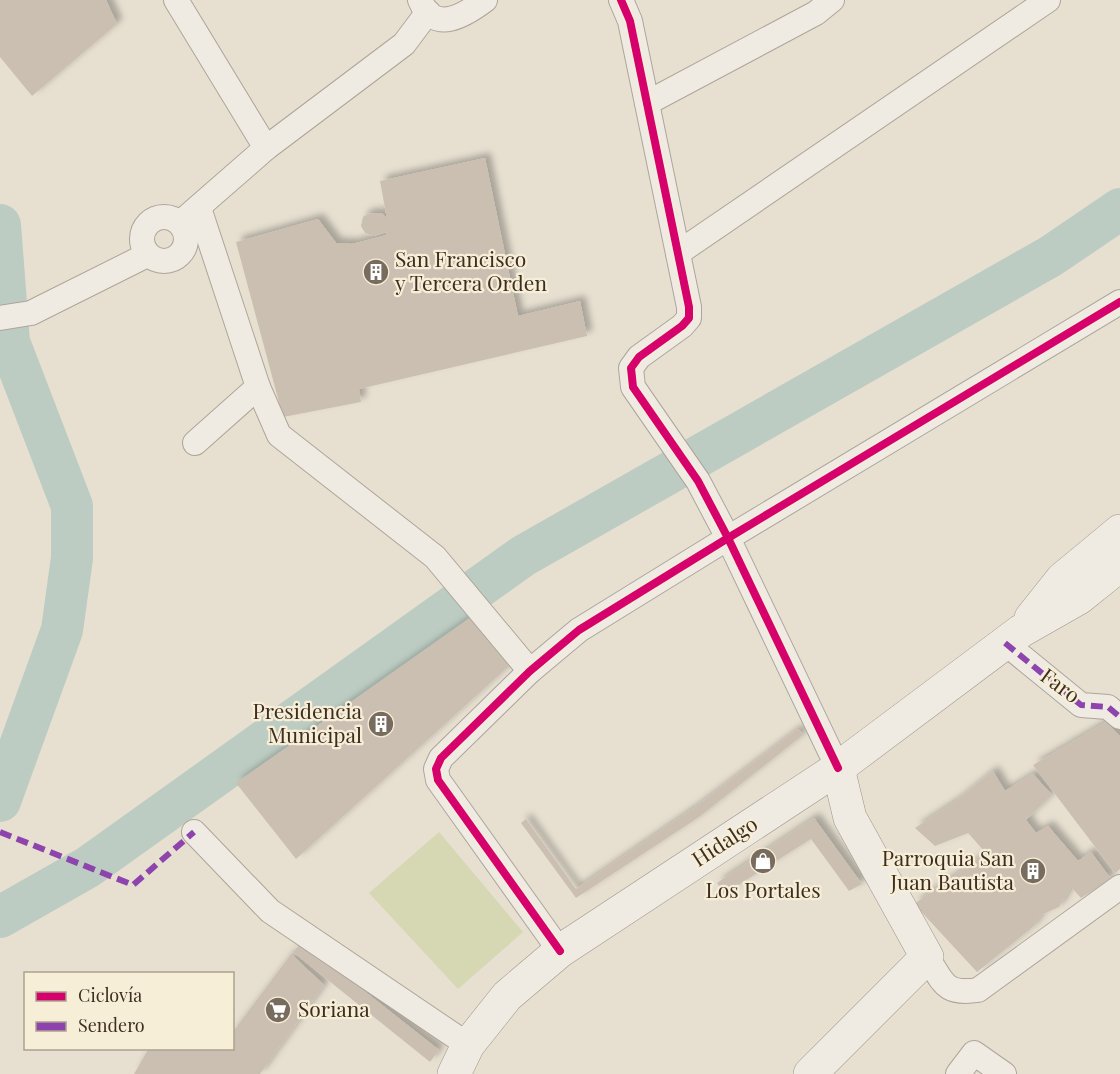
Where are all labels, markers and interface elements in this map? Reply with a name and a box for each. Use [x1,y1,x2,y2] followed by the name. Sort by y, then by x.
[394,244,547,296] place label: San Francisco y Tercera Orden
[361,257,391,287] building icon: San Francisco y Tercera Orden
[1036,661,1087,708] street label: Faro
[252,696,363,748] place label: Presidencia Municipal
[366,709,396,739] building icon: Presidencia Municipal
[686,809,762,872] street label: Hidalgo
[882,843,1015,895] place label: Parroquia San Juan Bautista
[748,846,778,876] shop icon: Los Portales
[1018,856,1048,886] building icon: Parroquia San Juan Bautista
[705,875,821,903] place label: Los Portales
[24,972,234,1050] legend
[78,983,142,1007] text: Ciclovía
[298,994,370,1022] place label: Soriana
[263,995,293,1025] supermarket icon: Soriana
[78,1013,145,1037] text: Sendero

